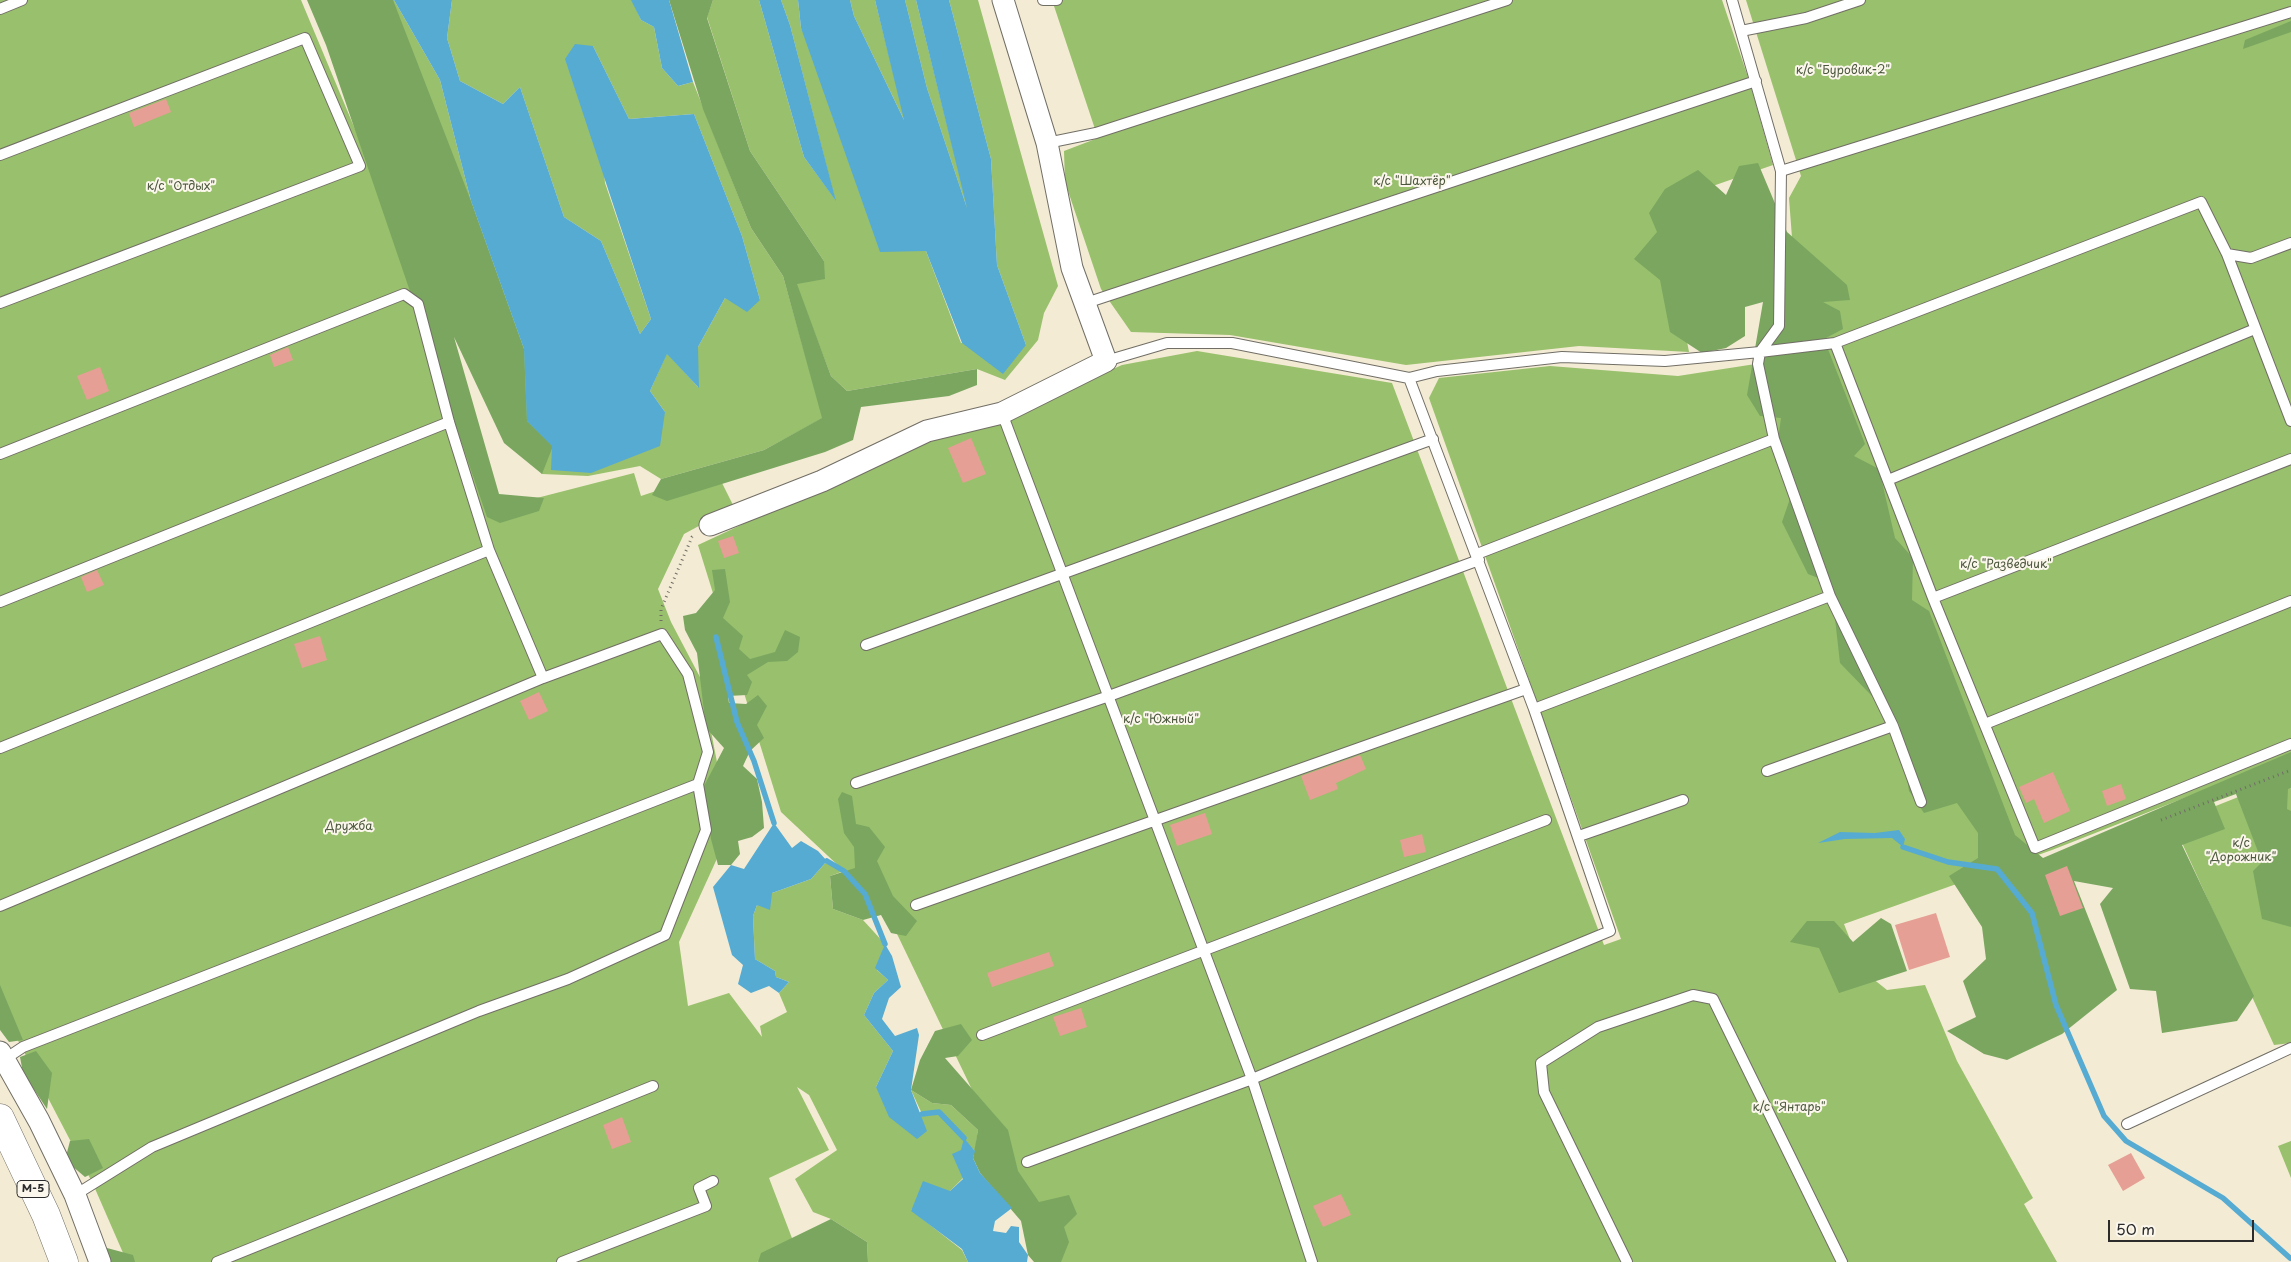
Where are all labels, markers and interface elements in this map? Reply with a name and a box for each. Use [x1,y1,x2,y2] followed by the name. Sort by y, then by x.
[1796,64,1890,78] park label: к/с "Буровик-2"
[1373,175,1451,189] park label: к/с "Шахтёр"
[147,180,215,194] park label: к/с "Отдых"
[1960,558,2052,572] park label: к/с "Разведчик"
[1123,713,1199,727] park label: к/с "Южный"
[325,820,373,834] park label: Дружба
[2206,837,2276,865] park label: к/с "Дорожник"
[1752,1101,1826,1115] park label: к/с "Янтарь"
[17,1180,49,1198] road number: М-5
[2111,1210,2257,1242] scale bar
[2116,1217,2155,1240] text: 50 m

